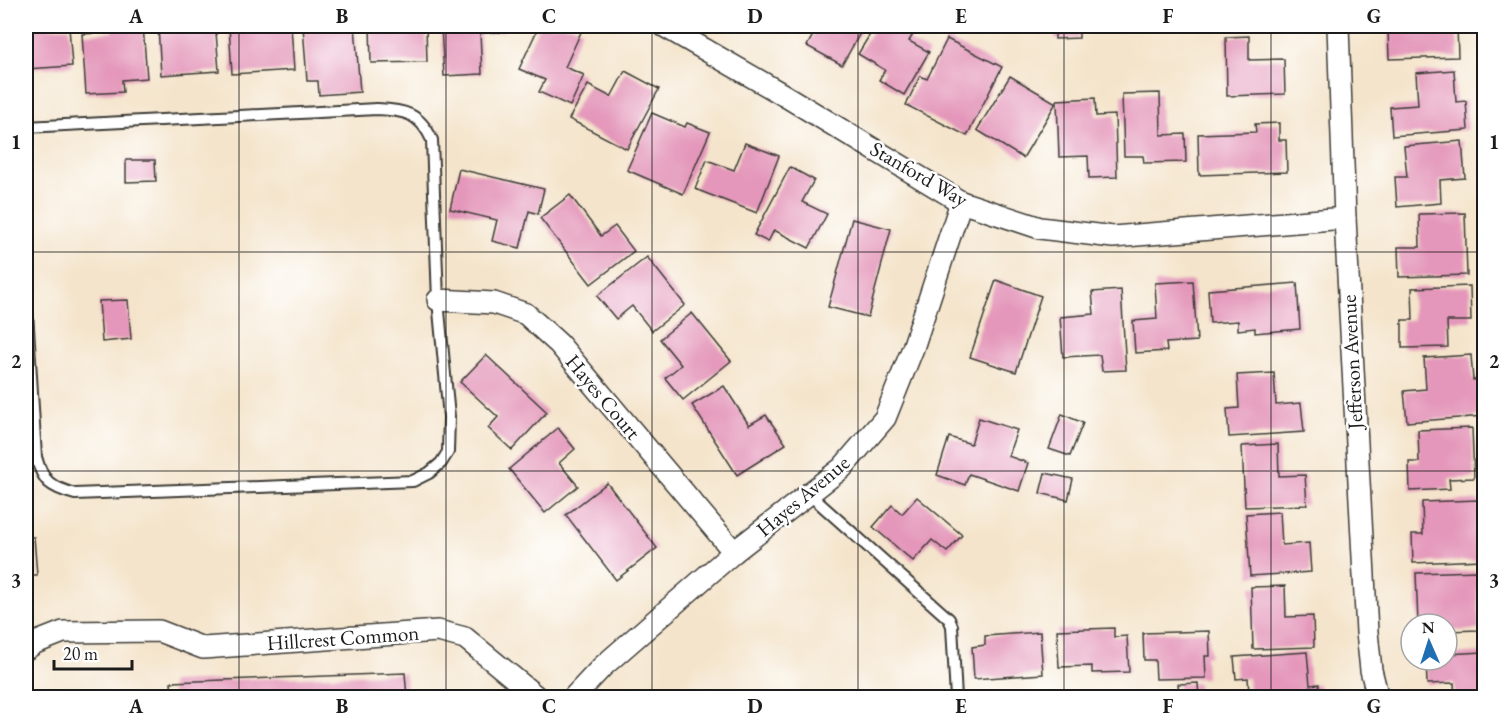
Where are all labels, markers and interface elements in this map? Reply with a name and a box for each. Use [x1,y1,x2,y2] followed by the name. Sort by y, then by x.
[128,3,144,29] text: A
[336,3,348,29] text: B
[542,3,556,29] text: C
[747,3,763,29] text: D
[955,3,967,29] text: E
[1163,3,1174,29] text: F
[1367,3,1381,29] text: G
[11,129,21,155] text: 1
[1489,129,1499,155] text: 1
[865,135,974,213] street label: Stanford Way
[1334,294,1369,432] street label: Jefferson Avenue
[11,348,22,374] text: 2
[1489,348,1500,374] text: 2
[560,349,647,445] street label: Hayes Court
[751,449,855,542] street label: Hayes Avenue
[11,567,21,593] text: 3
[1489,567,1499,593] text: 3
[1399,612,1459,672] north arrow
[1421,617,1435,638] text: N
[266,619,420,656] street label: Hillcrest Common
[54,633,132,671] scale bar
[63,642,98,665] text: 20 m
[128,693,144,719] text: A
[336,693,348,719] text: B
[542,693,556,719] text: C
[747,693,763,719] text: D
[955,693,967,719] text: E
[1163,693,1174,719] text: F
[1367,693,1381,719] text: G

